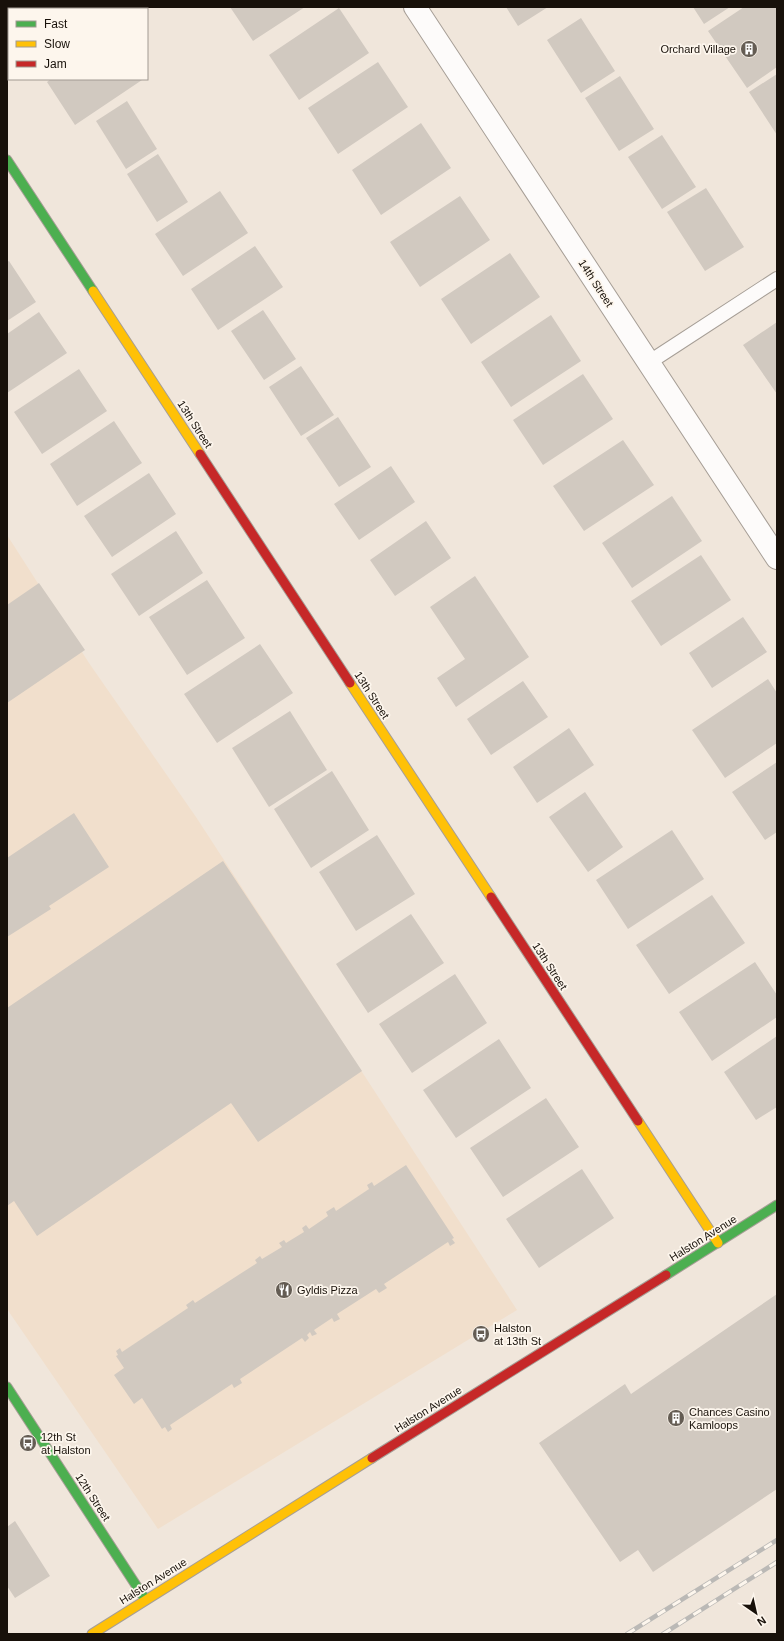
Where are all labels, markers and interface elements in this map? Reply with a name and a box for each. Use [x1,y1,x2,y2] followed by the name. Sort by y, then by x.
[8,8,148,80] legend
[44,17,68,31] text: Fast
[44,37,70,51] text: Slow
[739,39,759,59] building icon: Orchard Village
[660,43,736,55] place label: Orchard Village
[44,57,67,71] text: Jam
[576,257,616,309] street label: 14th Street
[175,398,215,450] street label: 13th Street
[352,669,392,721] street label: 13th Street
[530,940,570,992] street label: 13th Street
[667,1213,739,1263] street label: Halston Avenue
[274,1280,294,1300] restaurant icon: Gyldis Pizza
[297,1284,358,1296] place label: Gyldis Pizza
[494,1322,541,1347] place label: Halston at 13th St
[471,1324,491,1344] bus stop icon: Halston at 13th St
[392,1384,464,1434] street label: Halston Avenue
[689,1406,770,1431] place label: Chances Casino Kamloops
[666,1408,686,1428] building icon: Chances Casino Kamloops
[41,1431,91,1456] place label: 12th St at Halston
[18,1433,38,1453] bus stop icon: 12th St at Halston
[73,1471,113,1523] street label: 12th Street
[117,1556,189,1606] street label: Halston Avenue
[736,1593,776,1633] north arrow
[755,1614,768,1629] text: N

